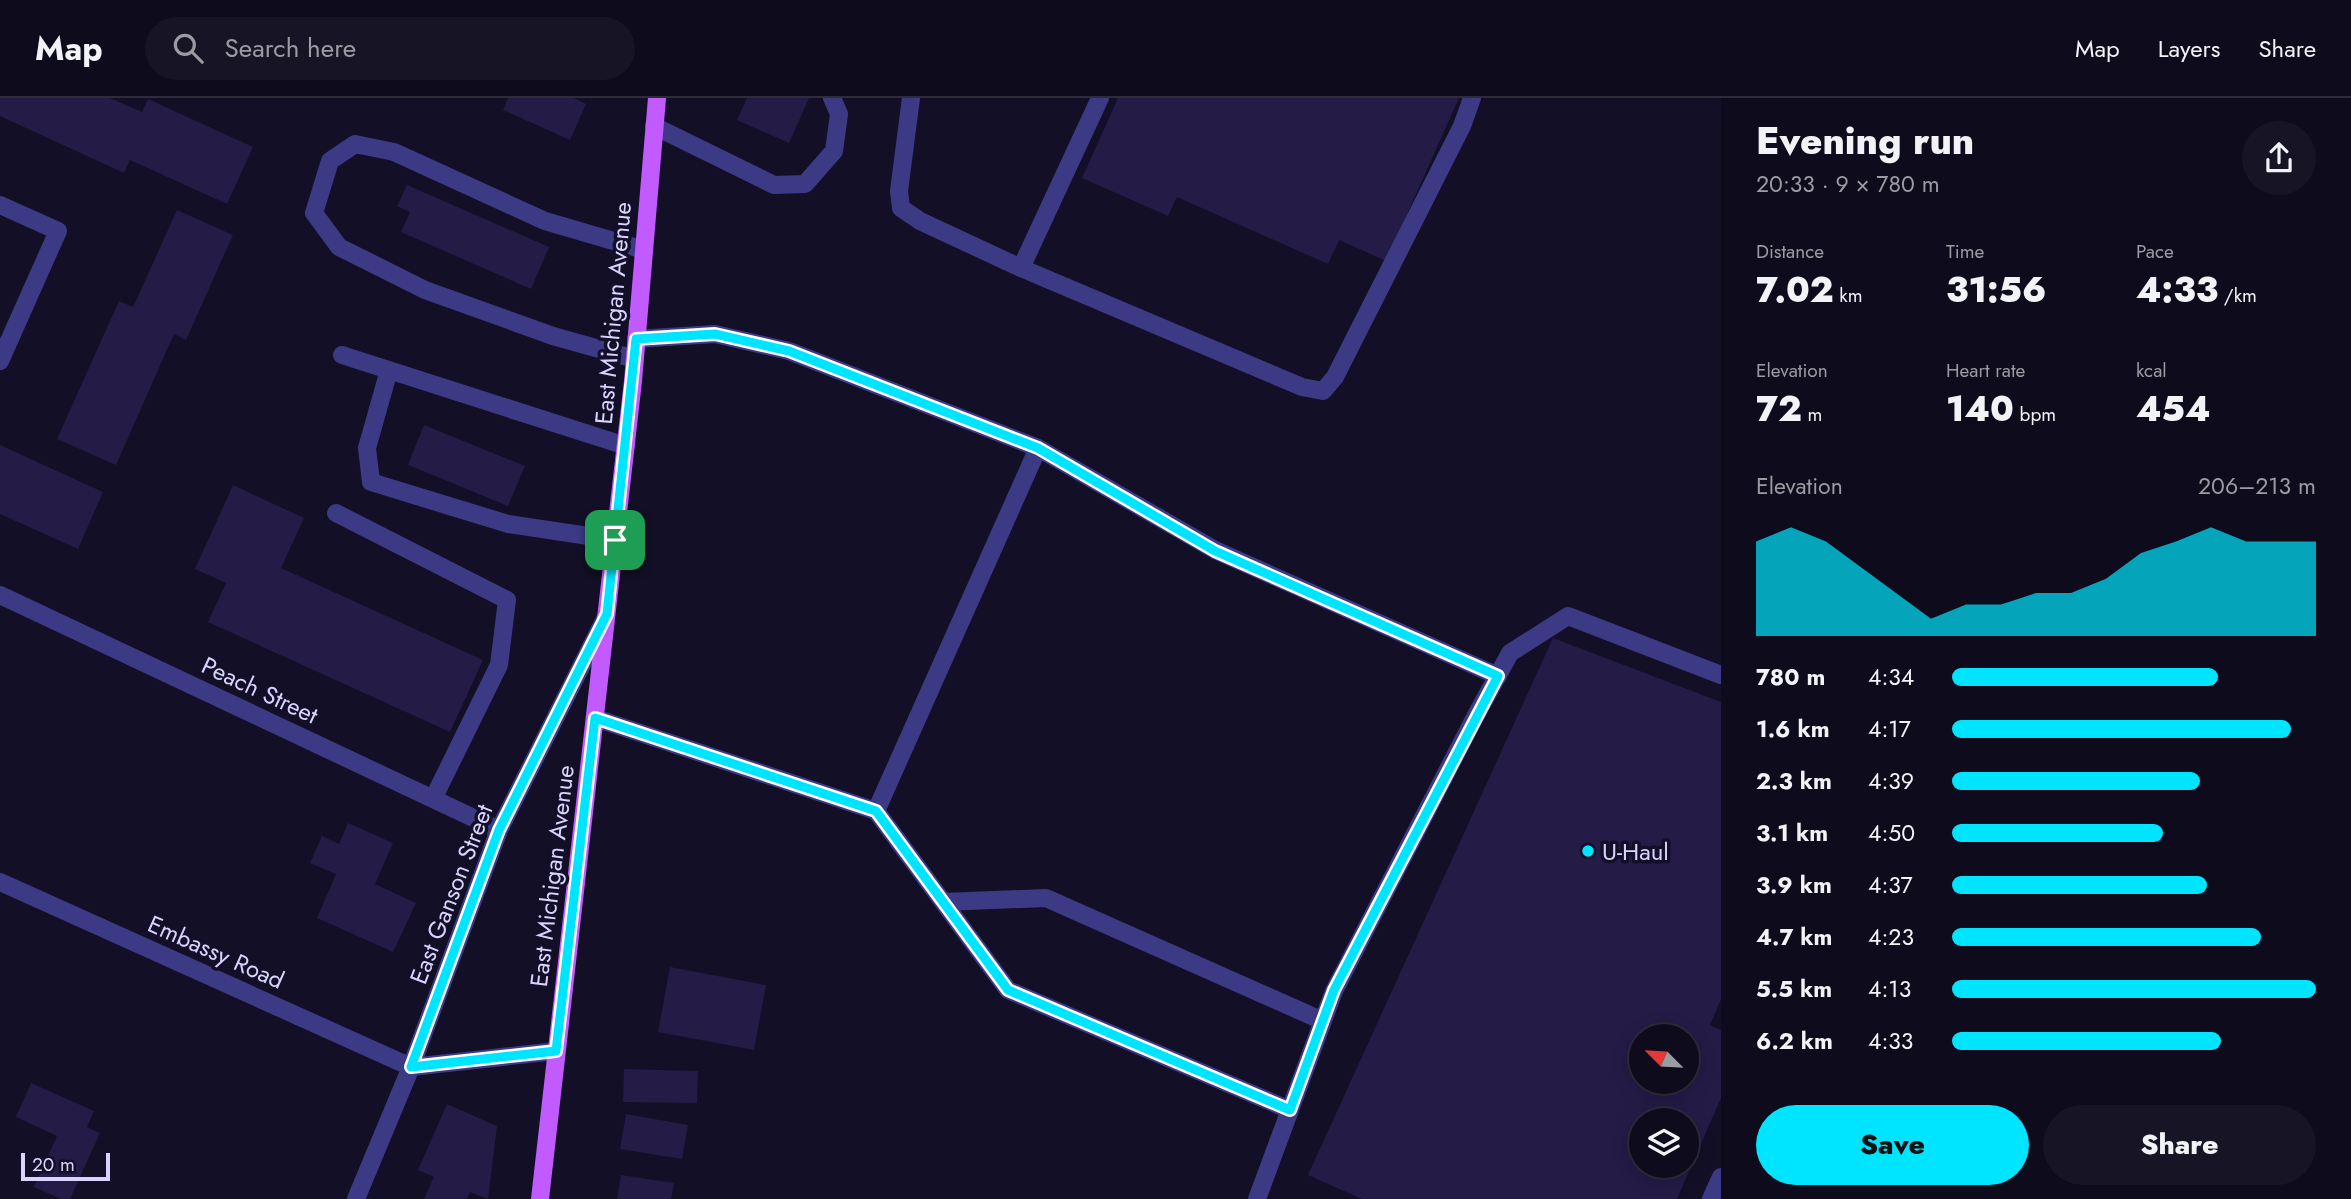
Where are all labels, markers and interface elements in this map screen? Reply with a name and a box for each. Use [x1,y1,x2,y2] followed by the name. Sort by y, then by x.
[145,17,635,80] search box
[35,25,103,72] text: Map
[169,29,207,67] icon: search
[225,29,356,67] text: Search here
[2075,31,2120,66] text: Map
[2158,31,2220,66] text: Layers
[2258,31,2316,66] text: Share
[1756,113,1974,168] text: Evening run
[2242,121,2316,195] button: share
[1756,167,1940,201] text: 20:33 · 9 × 780 m
[586,200,640,426] street label: East Michigan Avenue
[1756,238,1824,265] text: Distance
[1946,238,1984,265] text: Time
[2136,238,2174,265] text: Pace
[1756,265,1834,315] text: 7.02
[1946,265,2046,315] text: 31:56
[2136,265,2218,315] text: 4:33
[1834,282,1863,309] text: km
[2218,282,2257,309] text: /km
[1756,357,1828,384] text: Elevation
[1946,357,2025,384] text: Heart rate
[2136,357,2167,384] text: kcal
[1756,384,1802,434] text: 72
[1946,384,2014,434] text: 140
[2136,384,2211,434] text: 454
[1802,401,1822,428] text: m
[2014,401,2056,428] text: bpm
[1756,469,1843,503] text: Elevation
[2198,469,2316,503] text: 206–213 m
[585,510,645,570] pin
[596,521,634,559] icon: arrive
[196,648,324,732] street label: Peach Street
[1756,660,1825,694] text: 780 m
[1868,660,1914,694] text: 4:34
[1756,712,1830,746] text: 1.6 km
[1868,712,1911,746] text: 4:17
[521,763,583,989] street label: East Michigan Avenue
[1756,764,1832,798] text: 2.3 km
[1868,764,1914,798] text: 4:39
[401,799,501,989] street label: East Ganson Street
[1756,816,1828,850] text: 3.1 km
[1868,816,1915,850] text: 4:50
[1602,834,1669,869] place label: U-Haul
[1580,843,1596,859] marker: U-Haul
[1756,868,1832,902] text: 3.9 km
[1868,868,1913,902] text: 4:37
[142,906,290,998] street label: Embassy Road
[1756,920,1832,954] text: 4.7 km
[1868,920,1914,954] text: 4:23
[1756,972,1832,1006] text: 5.5 km
[1868,972,1911,1006] text: 4:13
[1629,1024,1699,1094] north arrow
[1629,1024,1699,1178] map controls
[1756,1024,1833,1058] text: 6.2 km
[1868,1024,1913,1058] text: 4:33
[1756,1105,2029,1185] button: Save
[2043,1105,2316,1185] button: Share
[1629,1108,1699,1178] button: layers
[21,1150,110,1182] scale bar
[32,1151,75,1178] text: 20 m

